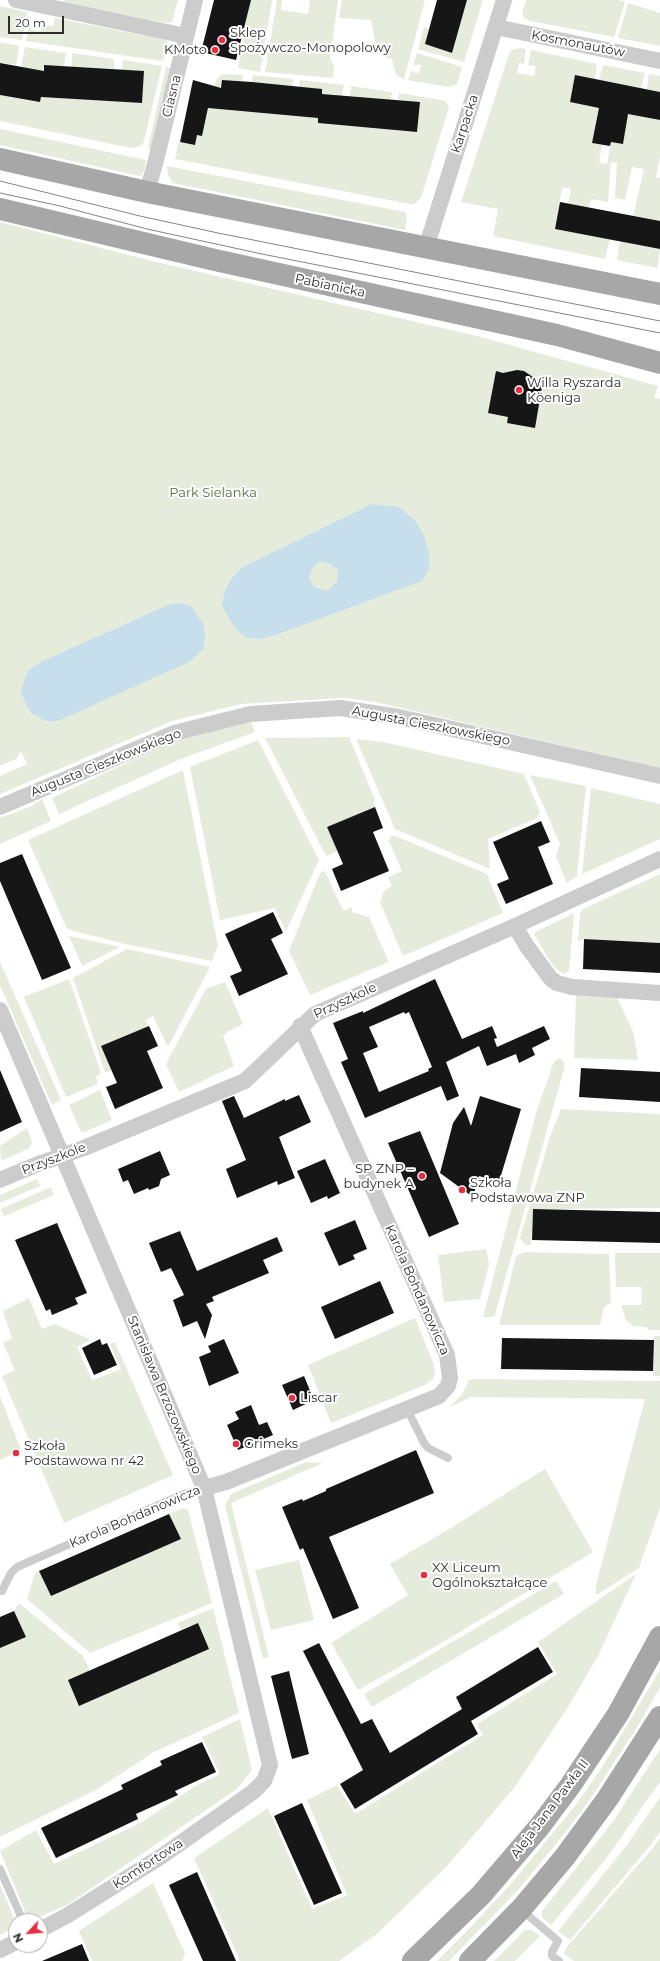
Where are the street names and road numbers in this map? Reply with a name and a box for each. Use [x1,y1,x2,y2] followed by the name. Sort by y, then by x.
[530,27,626,61] street label: Kosmonautów
[159,73,185,119] street label: Ciasna
[448,93,482,155] street label: Karpacka
[293,271,367,301] street label: Pabianicka
[351,703,511,749] street label: Augusta Cieszkowskiego
[28,726,184,800] street label: Augusta Cieszkowskiego
[311,980,379,1022] street label: Przyszkole
[20,1140,88,1178] street label: Przyszkole
[381,1222,453,1358] street label: Karola Bohdanowicza
[123,1313,205,1477] street label: Stanisława Brzozowskiego
[67,1482,203,1552] street label: Karola Bohdanowicza
[508,1756,592,1862] street label: Aleja Jana Pawła II
[110,1836,186,1892] street label: Komfortowa

